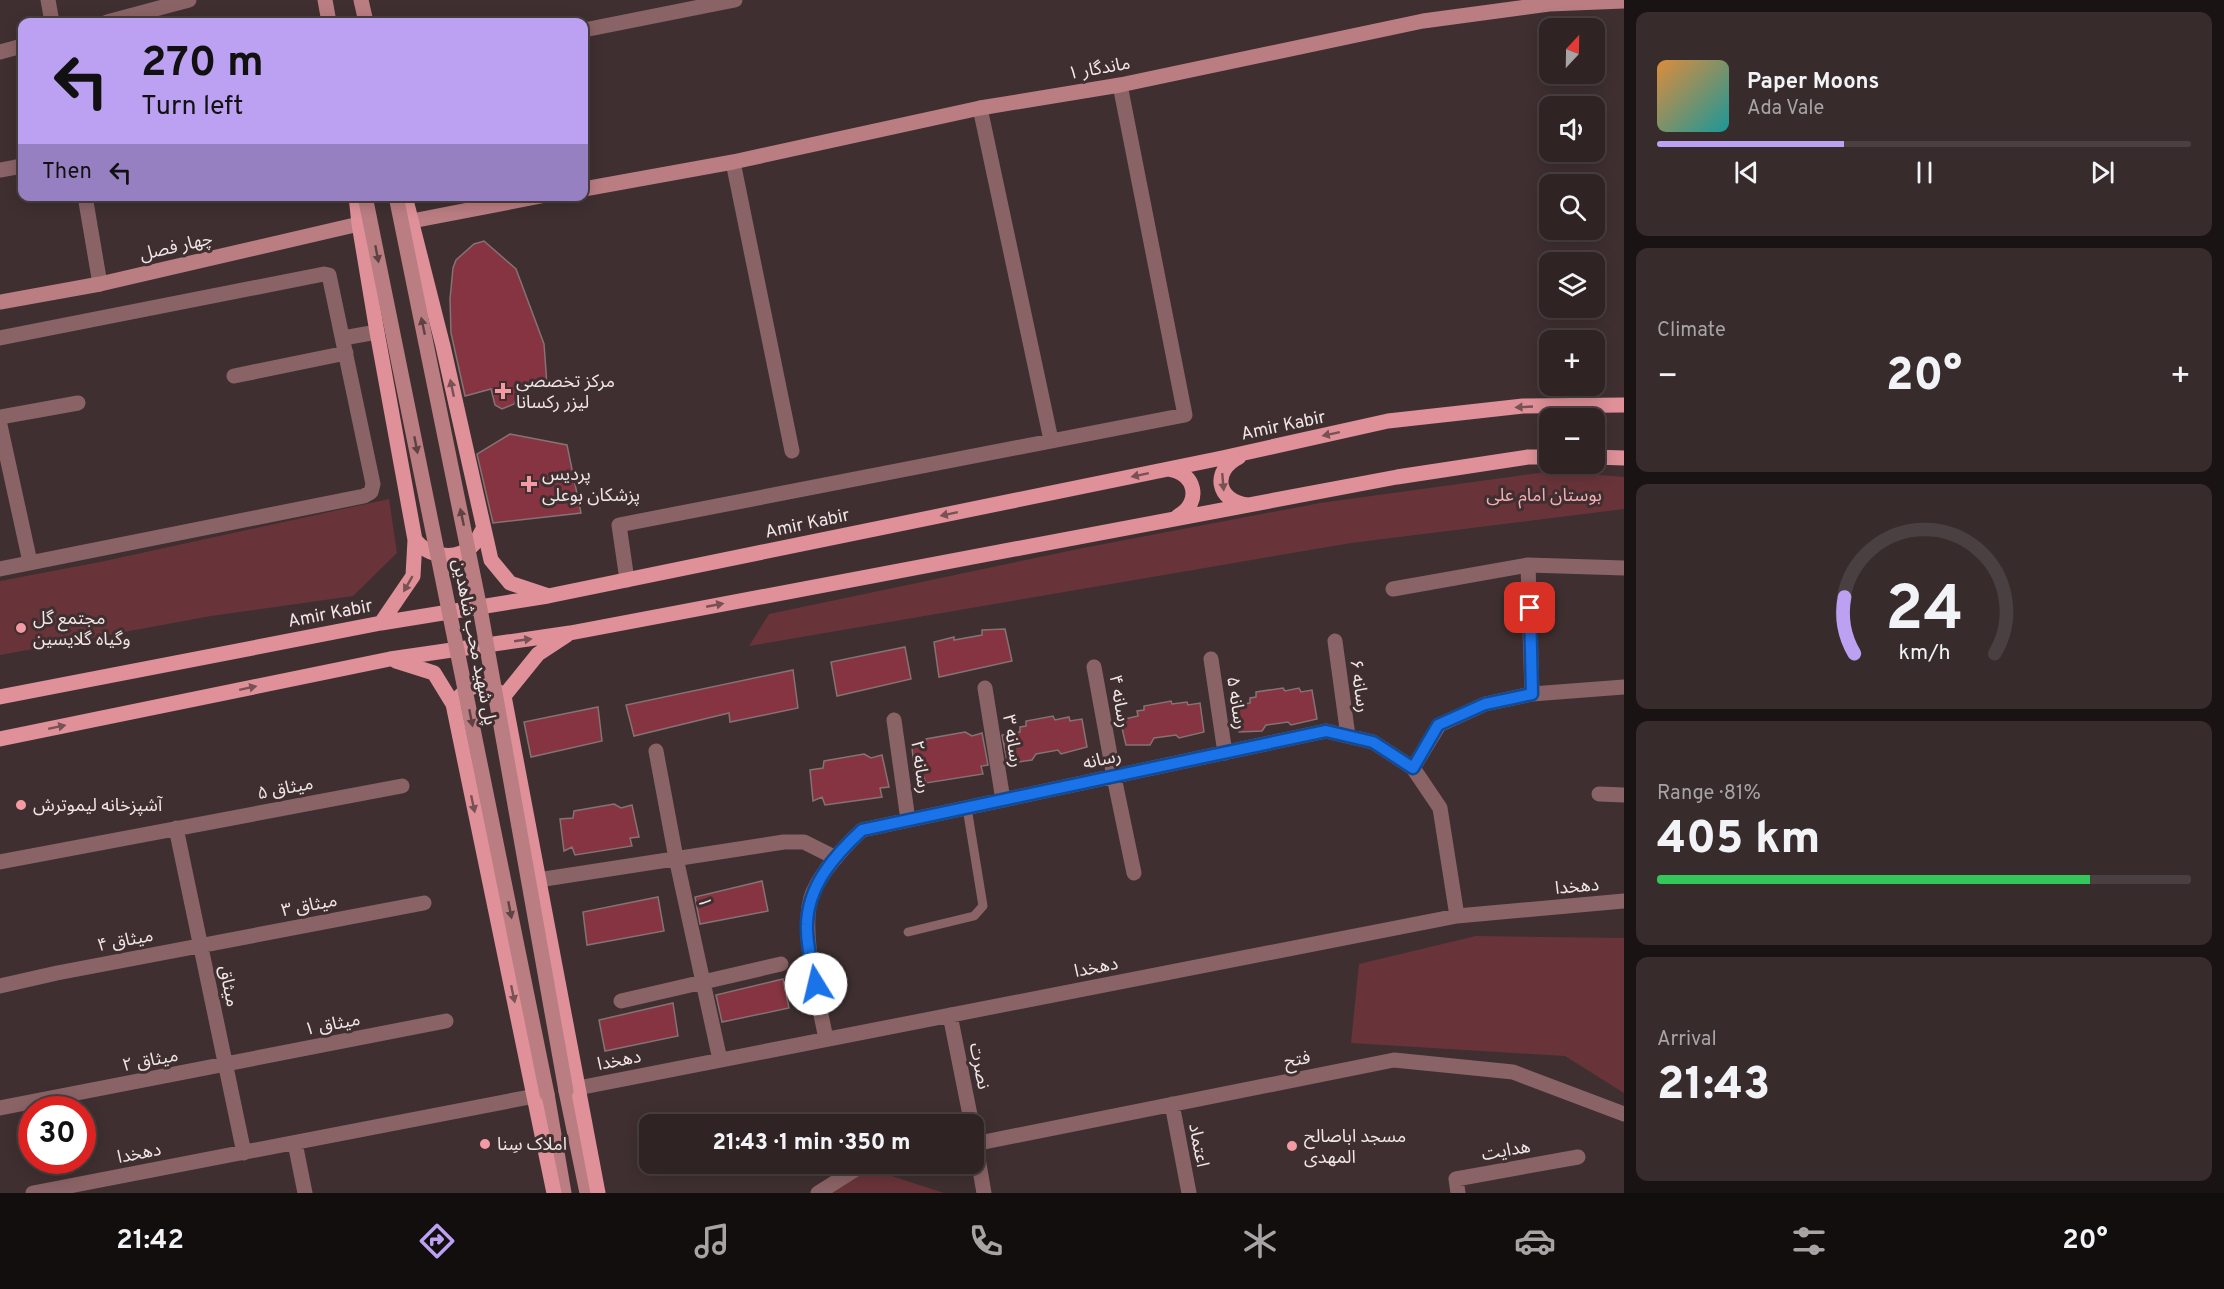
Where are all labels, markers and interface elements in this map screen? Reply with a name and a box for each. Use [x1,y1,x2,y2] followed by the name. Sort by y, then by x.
[1539,18,1605,84] north arrow
[1539,18,1605,474] map controls
[141,38,264,91] text: 270 m
[42,42,120,120] icon: left
[1066,53,1132,86] street label: ماندگار ۱
[1747,69,1879,96] text: Paper Moons
[141,90,243,124] text: Turn left
[1539,96,1605,162] button: sound
[1747,96,1824,122] text: Ada Vale
[104,156,137,189] icon: left
[1730,156,1763,189] icon: previous
[1908,156,1941,189] icon: pause
[2086,156,2119,189] icon: next
[42,159,92,186] text: Then
[1539,174,1605,240] button: search
[138,228,215,267] street label: چهار فصل
[373,245,382,264] one-way arrow
[1539,252,1605,318] button: layers
[417,316,427,335] one-way arrow
[1657,318,1726,344] text: Climate
[1539,330,1605,396] button: +
[1886,349,1962,406] text: 20°
[1657,357,1678,399] text: −
[2170,357,2191,399] text: +
[516,371,615,415] place label: مرکز تخصصی لیزر رکسانا
[446,378,456,397] one-way arrow
[494,382,512,400] marker: مرکز تخصصی لیزر رکسانا
[1514,402,1533,411] one-way arrow
[1239,406,1328,447] street label: Amir Kabir
[1539,408,1605,474] button: −
[1321,430,1340,439] one-way arrow
[412,436,421,455] one-way arrow
[542,464,640,508] place label: پردیس پزشکان بوعلی
[1130,471,1149,480] one-way arrow
[1218,473,1228,492] one-way arrow
[520,475,538,493] marker: پردیس پزشکان بوعلی
[1486,485,1602,509] park label: بوستان امام علی
[763,504,852,545] street label: Amir Kabir
[456,507,466,526] one-way arrow
[939,510,958,519] one-way arrow
[446,557,501,727] street label: پل شهید محب شاهدین
[1885,573,1963,652] text: 24
[403,576,413,593] one-way arrow
[1504,582,1555,633] pin
[1513,591,1546,624] icon: arrive
[286,595,375,634] street label: Amir Kabir
[706,600,725,609] one-way arrow
[33,608,131,652] place label: مجتمع گل وگیاه گلایسین
[14,621,28,635] marker: مجتمع گل وگیاه گلایسین
[514,635,533,644] one-way arrow
[1898,640,1950,667] text: km/h
[1343,658,1374,714] street label: رسانه ۶
[1103,673,1134,730] street label: رسانه ۴
[1220,675,1251,731] street label: رسانه ۵
[239,683,258,692] one-way arrow
[467,709,476,728] one-way arrow
[996,713,1027,769] street label: رسانه ۳
[48,722,67,731] one-way arrow
[904,739,935,795] street label: رسانه ۲
[1081,745,1124,776] street label: رسانه
[255,773,315,806] street label: میثاق ۵
[1657,781,1761,807] text: Range · 81%
[469,794,478,813] one-way arrow
[33,795,163,818] place label: آشپزخانه لیموترش
[14,798,28,812] marker: آشپزخانه لیموترش
[1657,812,1820,869] text: 405 km
[1554,874,1600,901] street label: دهخدا
[279,890,339,923] street label: میثاق ۳
[691,895,716,910] street label: ۱
[506,900,515,919] one-way arrow
[95,925,155,958] street label: میثاق ۴
[784,952,848,1016] position arrow
[1072,953,1120,984] street label: دهخدا
[212,963,243,1009] street label: میثاق
[509,985,518,1004] one-way arrow
[302,1009,362,1042] street label: میثاق ۱
[1657,1027,1717,1053] text: Arrival
[963,1041,994,1092] street label: نصرت
[120,1045,180,1078] street label: میثاق ۲
[595,1046,643,1077] street label: دهخدا
[1282,1047,1312,1074] street label: فتح
[1657,1058,1770,1115] text: 21:43
[18,1096,96,1174] speed limit sign: 30
[1182,1121,1213,1169] street label: اعتماد
[1304,1126,1406,1170] place label: مسجد اباصالح المهدی
[713,1130,910,1157] text: 21:43 · 1 min · 350 m
[497,1134,567,1157] place label: املاک سِنا
[1480,1136,1533,1167] street label: هدایت
[478,1137,492,1151] marker: املاک سِنا
[115,1139,163,1170] street label: دهخدا
[1285,1139,1299,1153] marker: مسجد اباصالح المهدی
[416,1220,458,1262] icon: directions
[691,1220,733,1262] icon: music
[965,1220,1007,1262] icon: phone
[1239,1220,1281,1262] icon: climate
[1514,1220,1556,1262] icon: car
[1788,1220,1830,1262] icon: filters
[116,1224,184,1258] text: 21:42
[2062,1224,2108,1258] text: 20°

